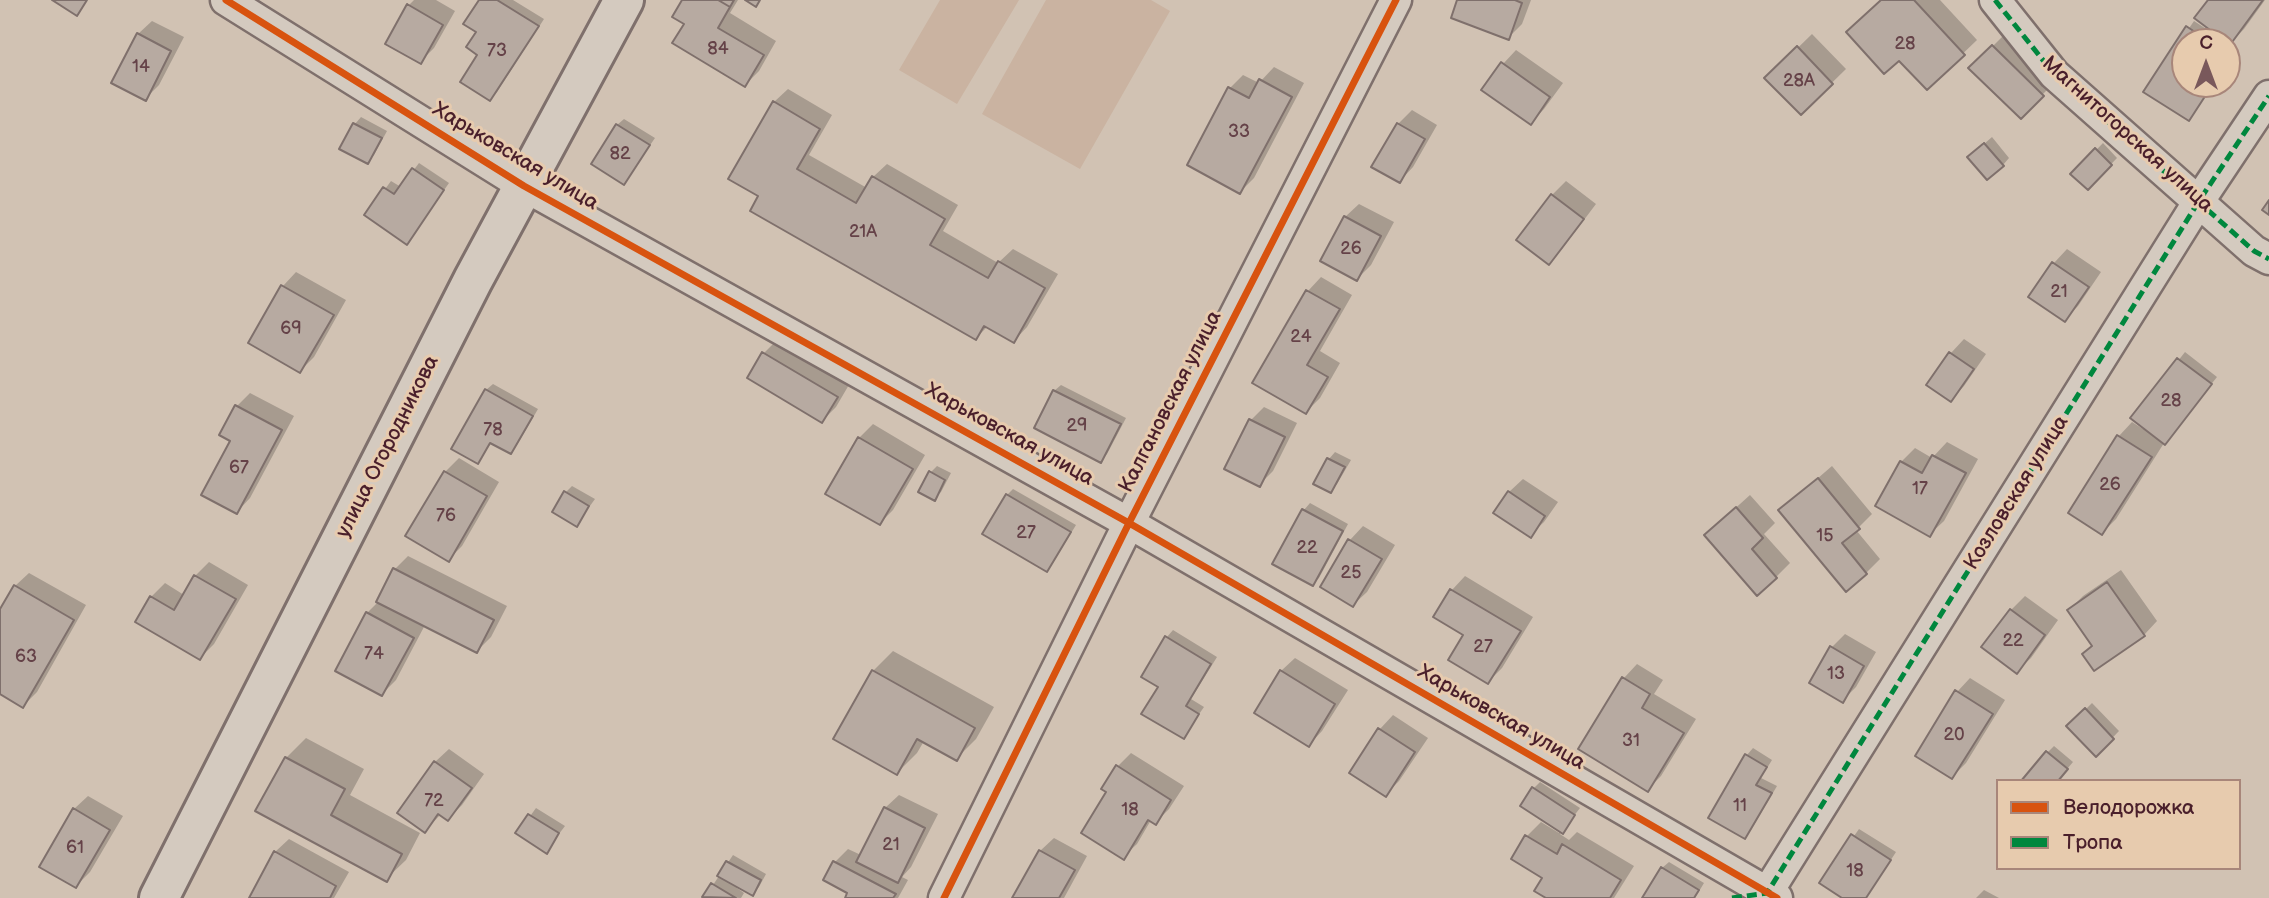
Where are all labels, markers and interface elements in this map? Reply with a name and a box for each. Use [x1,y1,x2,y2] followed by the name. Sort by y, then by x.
[2171,28,2241,98] north arrow
[2199,32,2213,55] text: С
[1894,33,1916,55] house number: 28
[707,38,729,60] house number: 84
[487,40,507,62] house number: 73
[2036,52,2218,218] street label: Магнитогорская улица
[132,56,150,78] house number: 14
[1783,70,1815,92] house number: 28А
[427,98,603,216] street label: Харьковская улица
[1228,121,1250,143] house number: 33
[609,143,631,165] house number: 82
[849,221,877,243] house number: 21А
[1340,238,1362,260] house number: 26
[2050,281,2068,303] house number: 21
[1114,307,1228,497] street label: Калгановская улица
[280,318,302,340] house number: 69
[1290,326,1312,348] house number: 24
[331,352,445,542] street label: улица Огородникова
[920,378,1098,492] street label: Харьковская улица
[2160,390,2182,412] house number: 28
[1959,411,2075,575] street label: Козловская улица
[1066,415,1088,437] house number: 29
[483,419,503,441] house number: 78
[229,457,249,479] house number: 67
[2099,474,2121,496] house number: 26
[1912,478,1928,500] house number: 17
[436,505,456,527] house number: 76
[1016,522,1036,544] house number: 27
[1816,525,1834,547] house number: 15
[1296,537,1318,559] house number: 22
[1341,562,1361,584] house number: 25
[2002,630,2024,652] house number: 22
[1473,636,1493,658] house number: 27
[364,643,384,665] house number: 74
[15,646,37,668] house number: 63
[1413,660,1589,776] street label: Харьковская улица
[1827,663,1845,685] house number: 13
[1943,724,1965,746] house number: 20
[1622,730,1640,752] house number: 31
[1996,779,2241,870] legend
[424,790,444,812] house number: 72
[1733,795,1747,817] house number: 11
[2063,795,2194,820] text: Велодорожка
[1121,799,1139,821] house number: 18
[2063,830,2123,855] text: Тропа
[882,834,900,856] house number: 21
[66,837,84,859] house number: 61
[1846,860,1864,882] house number: 18

